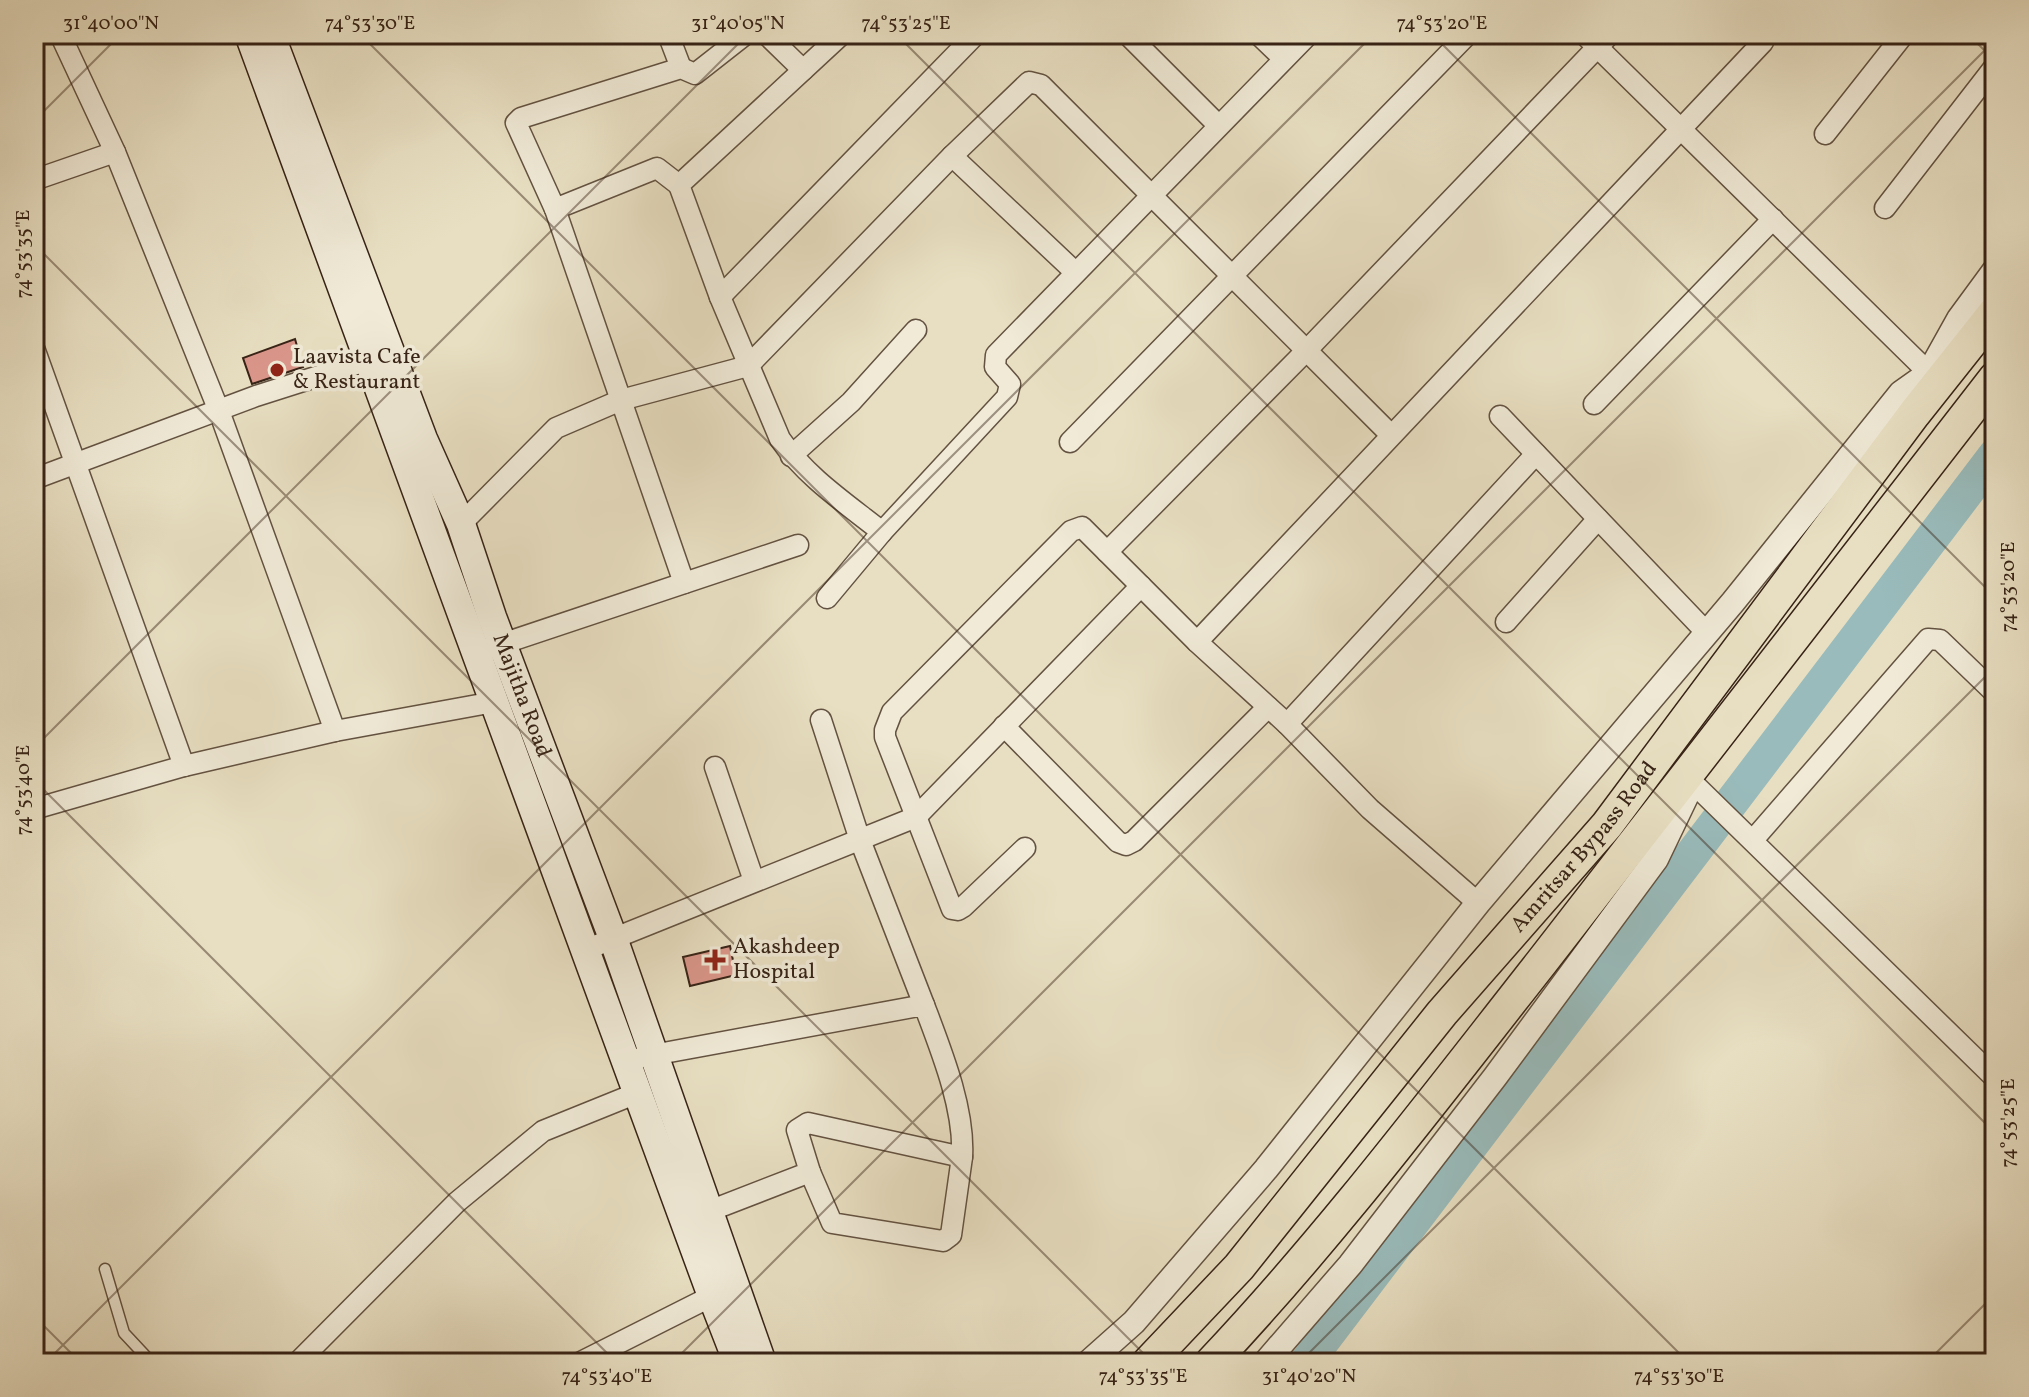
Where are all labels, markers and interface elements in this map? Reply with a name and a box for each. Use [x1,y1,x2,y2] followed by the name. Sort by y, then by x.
[63,10,159,38] text: 31°40'00"N
[325,10,415,38] text: 74°53'30"E
[691,10,785,38] text: 31°40'05"N
[861,10,951,38] text: 74°53'25"E
[1396,10,1488,38] text: 74°53'20"E
[10,209,38,299] text: 74°53'35"E
[293,342,421,398] place label: Laavista Cafe & Restaurant
[268,361,286,379] marker: Laavista Cafe & Restaurant
[1995,541,2023,633] text: 74°53'20"E
[484,629,559,762] street label: Majitha Road
[10,745,38,835] text: 74°53'40"E
[1504,755,1665,940] street label: Amritsar Bypass Road
[733,932,840,988] place label: Akashdeep Hospital
[704,949,726,971] marker: Akashdeep Hospital
[1995,1078,2023,1168] text: 74°53'25"E
[562,1363,652,1391] text: 74°53'40"E
[1098,1363,1188,1391] text: 74°53'35"E
[1262,1363,1356,1391] text: 31°40'20"N
[1634,1363,1724,1391] text: 74°53'30"E

